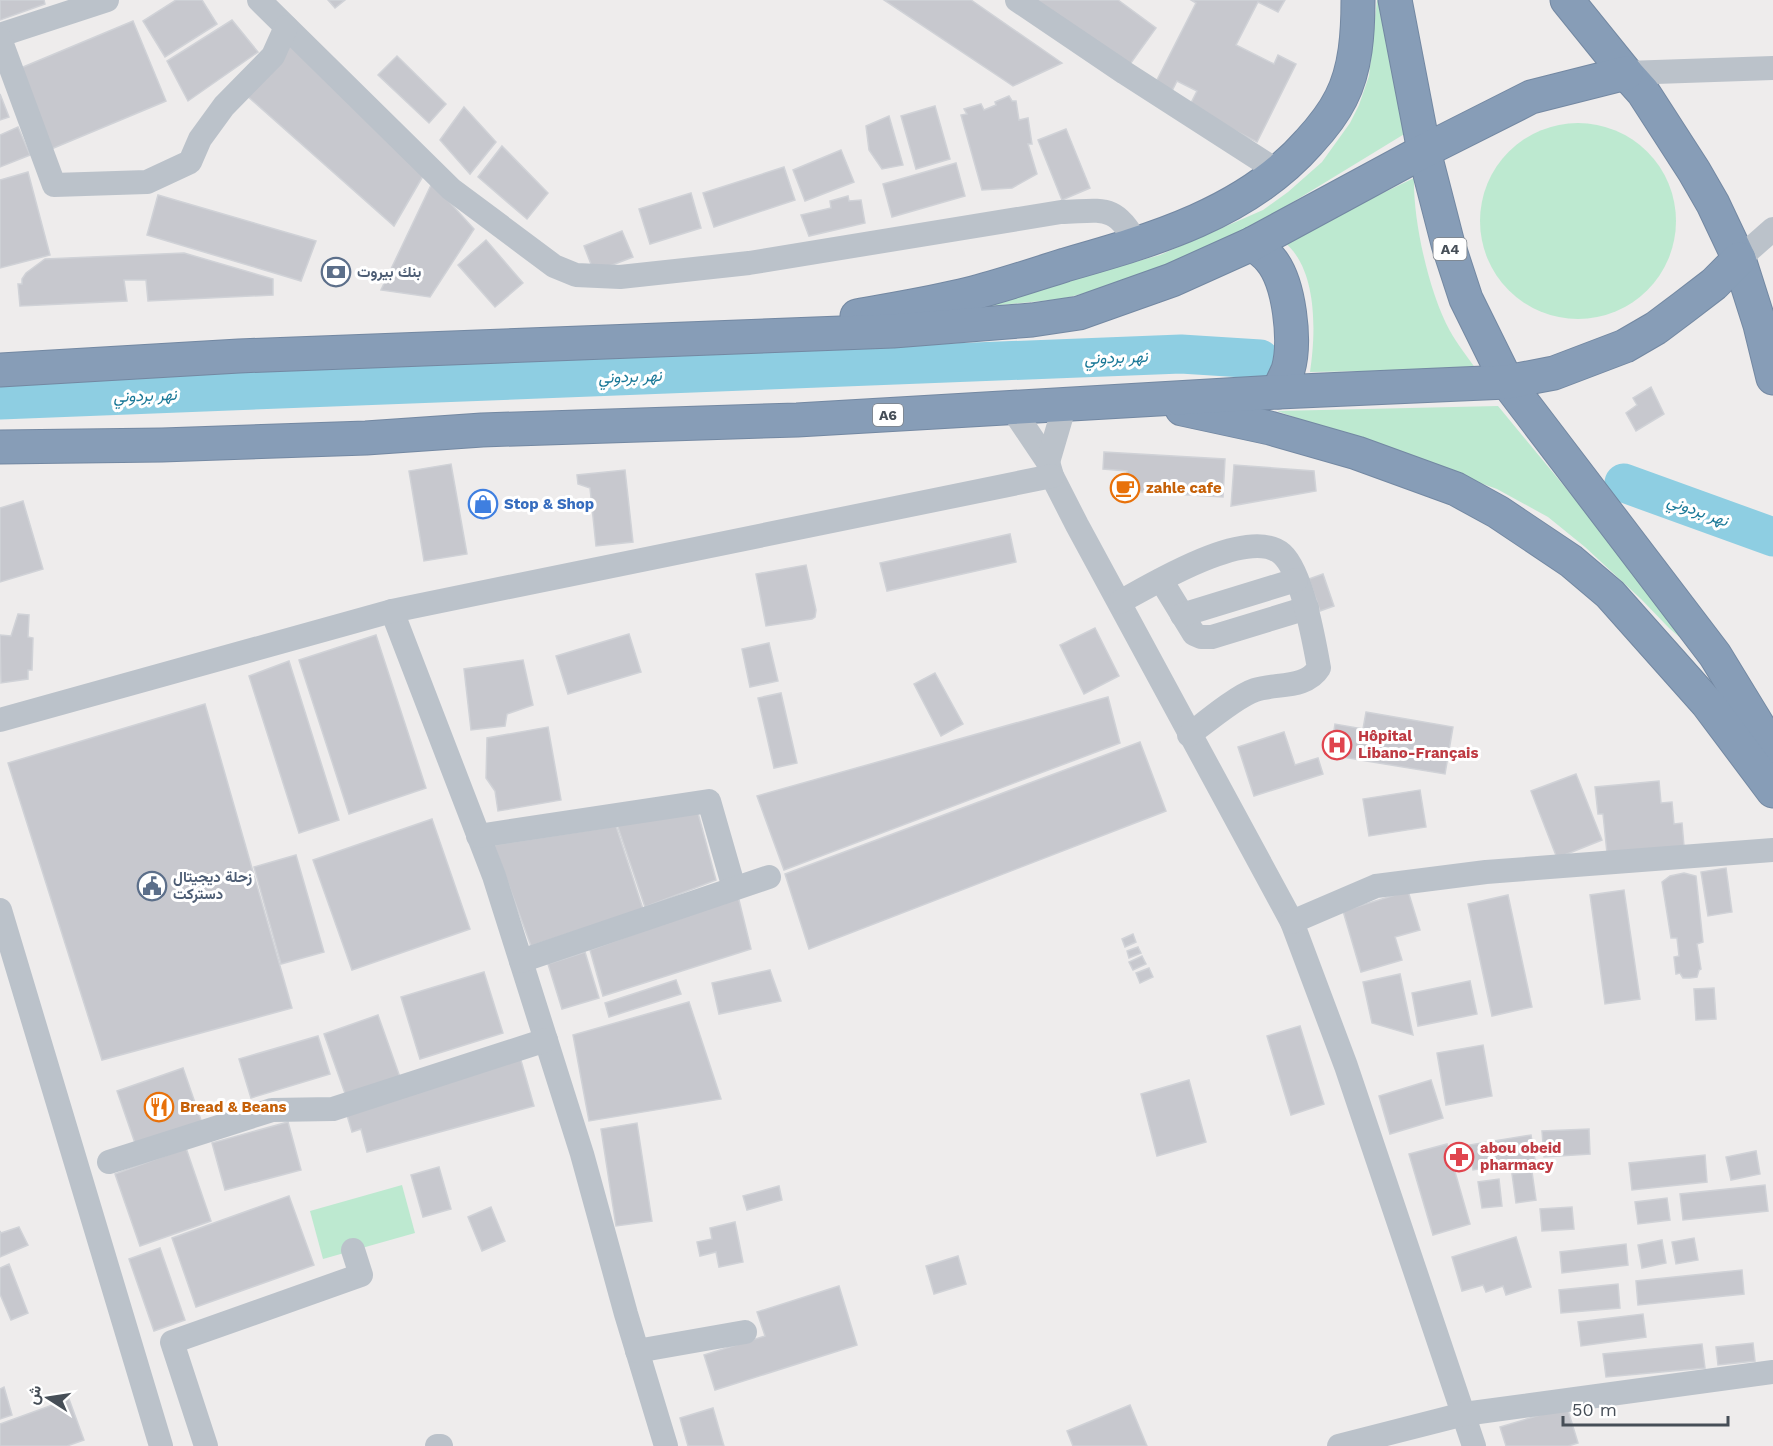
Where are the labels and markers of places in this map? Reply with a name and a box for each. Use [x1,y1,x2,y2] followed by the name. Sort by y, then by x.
[320,256,352,288] bank icon: بنك بيروت
[357,263,421,281] place label: بنك بيروت
[1109,472,1141,504] cafe icon: zahle cafe
[1146,479,1222,497] place label: zahle cafe
[467,488,499,520] shop icon: Stop & Shop
[504,495,594,513] place label: Stop & Shop
[1358,727,1478,762] place label: Hôpital Libano-Français
[1321,729,1353,761] hospital icon: Hôpital Libano-Français
[173,868,252,903] place label: زحلة ديجيتال دستركت
[136,870,168,902] public building icon: زحلة ديجيتال دستركت
[143,1091,175,1123] restaurant icon: Bread & Beans
[180,1098,287,1116] place label: Bread & Beans
[1480,1139,1562,1174] place label: abou obeid pharmacy
[1443,1141,1475,1173] pharmacy icon: abou obeid pharmacy

